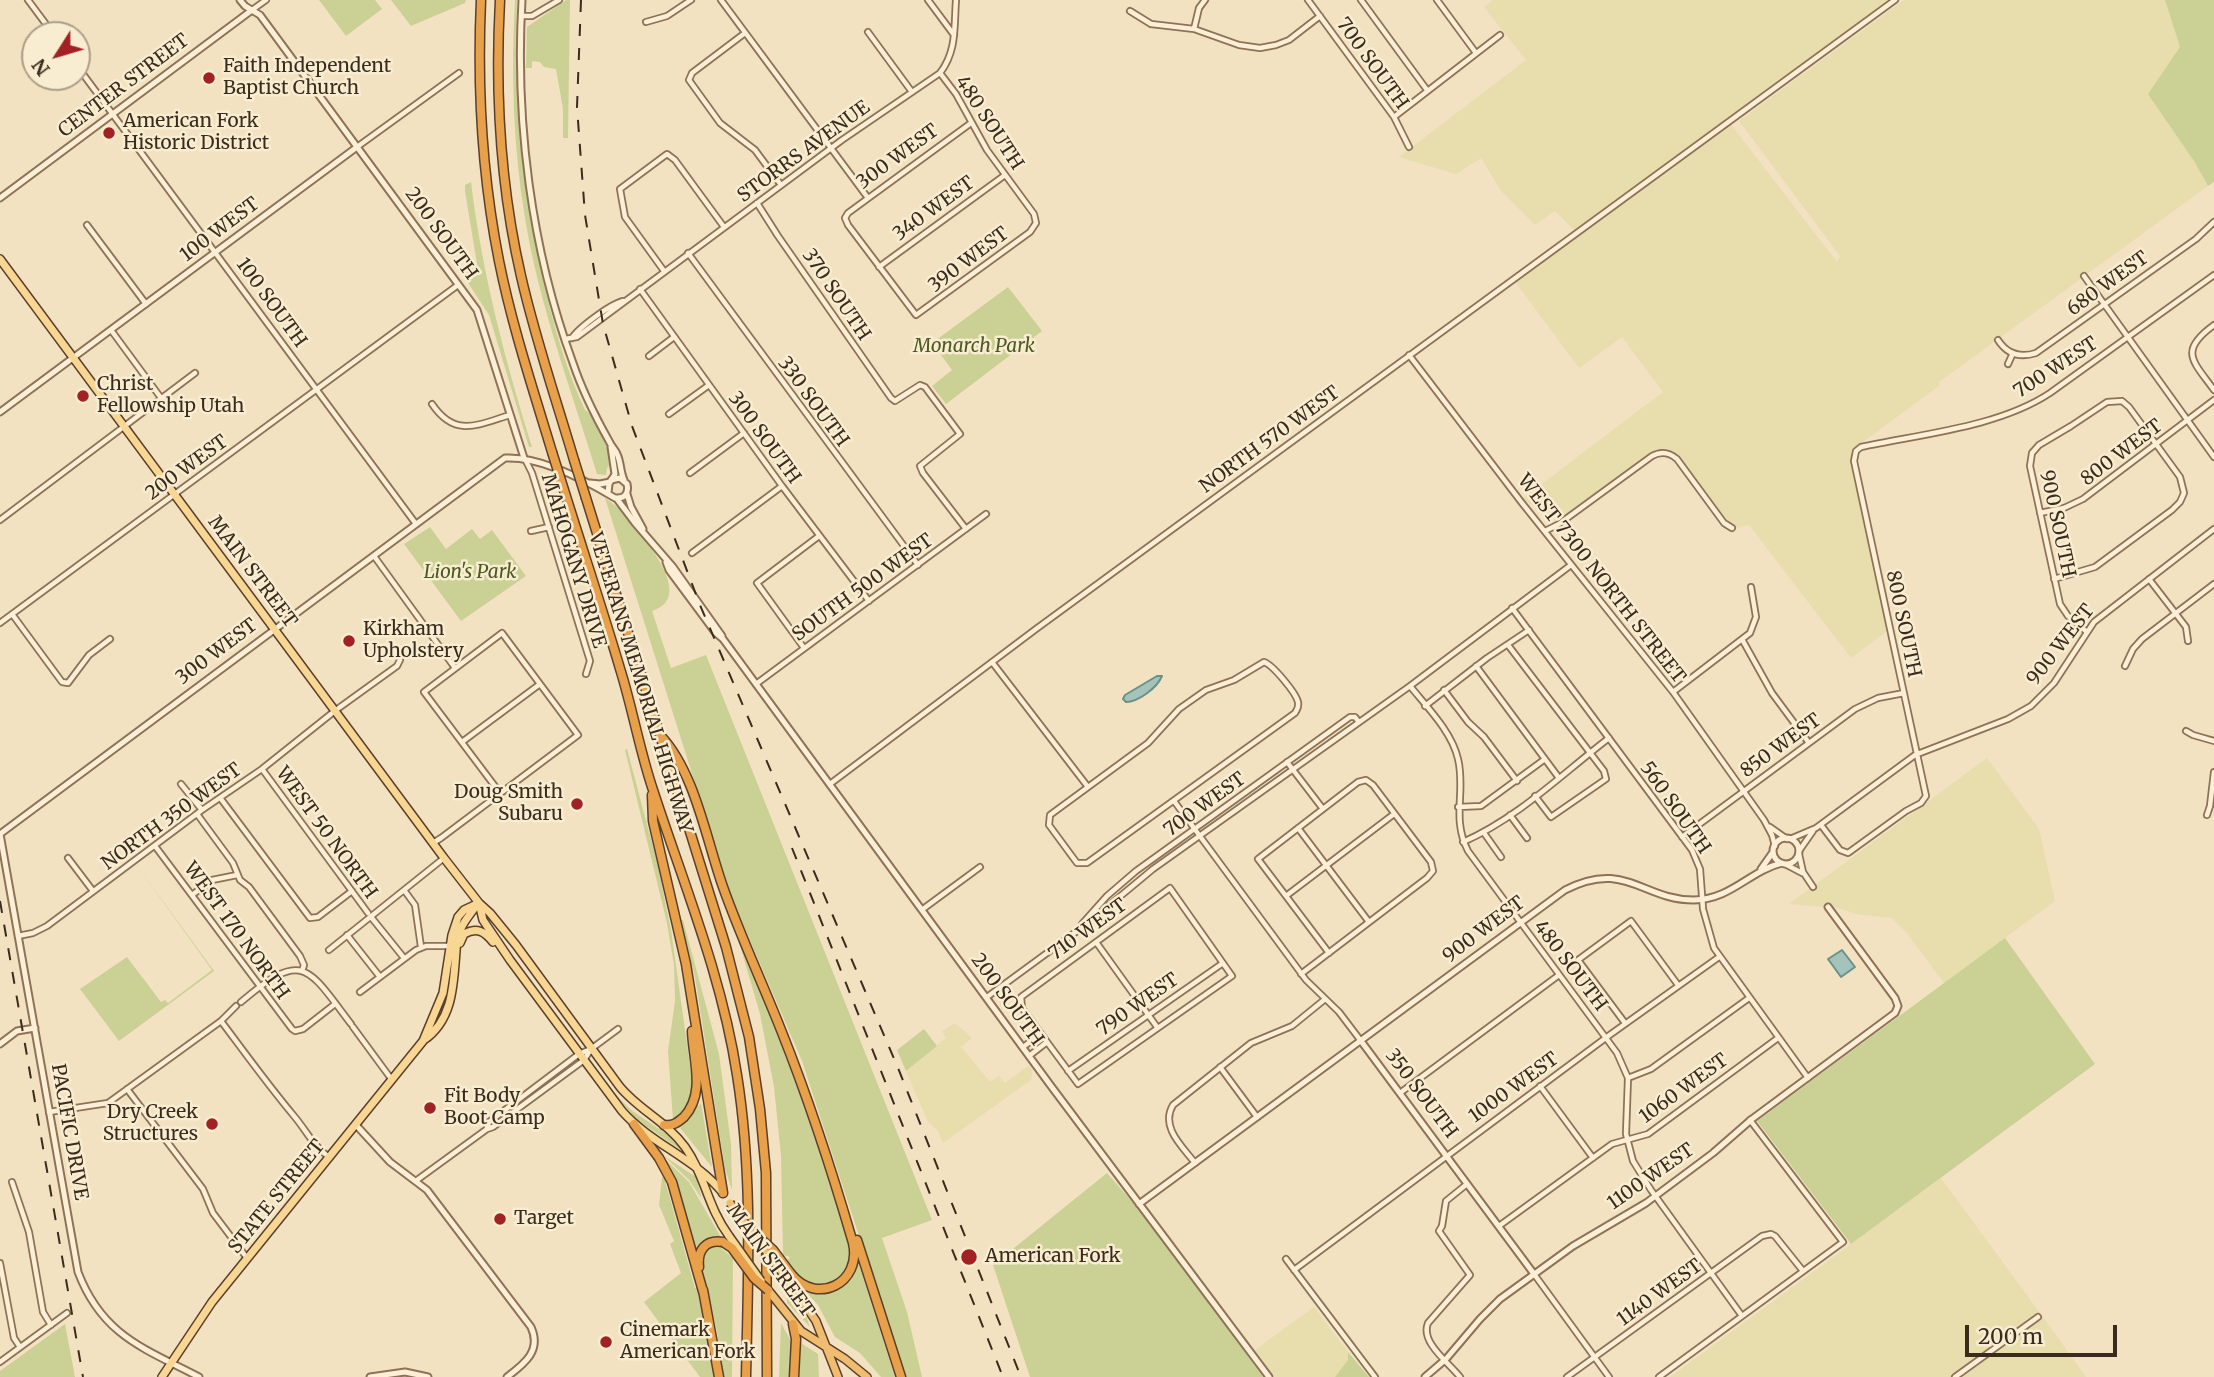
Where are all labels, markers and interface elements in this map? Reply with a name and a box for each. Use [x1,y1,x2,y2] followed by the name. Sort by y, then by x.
[1331,14,1413,114] street label: 700 SOUTH
[21,21,91,91] north arrow
[54,29,194,143] street label: CENTER STREET
[27,54,55,81] text: N
[223,56,391,100] place label: Faith Independent Baptist Church
[201,70,217,86] marker: Faith Independent Baptist Church
[950,72,1028,174] street label: 480 SOUTH
[734,96,874,208] street label: STORRS AVENUE
[123,111,269,155] place label: American Fork Historic District
[853,120,943,194] street label: 300 WEST
[101,125,117,141] marker: American Fork Historic District
[889,172,979,246] street label: 340 WEST
[400,184,482,284] street label: 200 SOUTH
[176,193,264,267] street label: 100 WEST
[924,223,1014,297] street label: 390 WEST
[797,245,875,345] street label: 370 SOUTH
[2063,247,2153,321] street label: 680 WEST
[231,254,311,352] street label: 100 SOUTH
[2010,333,2102,403] street label: 700 WEST
[913,336,1035,358] park label: Monarch Park
[773,353,853,451] street label: 330 SOUTH
[97,374,244,418] place label: Christ Fellowship Utah
[1196,382,1344,498] street label: NORTH 570 WEST
[75,388,91,404] marker: Christ Fellowship Utah
[723,388,805,488] street label: 300 SOUTH
[2077,415,2167,491] street label: 800 WEST
[142,431,232,505] street label: 200 WEST
[2035,468,2079,580] street label: 900 SOUTH
[1512,470,1690,688] street label: WEST 7300 NORTH STREET
[536,471,610,651] street label: MAHOGANY DRIVE
[203,512,301,632] street label: MAIN STREET
[788,529,938,647] street label: SOUTH 500 WEST
[583,530,697,836] street label: VETERANS MEMORIAL HIGHWAY
[424,562,516,584] park label: Lion's Park
[1881,568,1925,680] street label: 800 SOUTH
[2022,600,2100,690] street label: 900 WEST
[172,614,262,690] street label: 300 WEST
[363,619,464,663] place label: Kirkham Upholstery
[341,633,357,649] marker: Kirkham Upholstery
[1736,709,1826,783] street label: 850 WEST
[1635,758,1715,858] street label: 560 SOUTH
[98,759,246,875] street label: NORTH 350 WEST
[271,763,381,903] street label: WEST 50 NORTH
[1160,768,1250,842] street label: 700 WEST
[454,782,563,826] place label: Doug Smith Subaru
[569,796,585,812] marker: Doug Smith Subaru
[178,858,294,1004] street label: WEST 170 NORTH
[1439,892,1529,968] street label: 900 WEST
[1045,894,1131,966] street label: 710 WEST
[1528,916,1612,1016] street label: 480 SOUTH
[966,950,1048,1050] street label: 200 SOUTH
[1093,969,1183,1041] street label: 790 WEST
[1380,1045,1462,1143] street label: 350 SOUTH
[1465,1048,1563,1128] street label: 1000 WEST
[1635,1049,1733,1129] street label: 1060 WEST
[46,1062,92,1202] street label: PACIFIC DRIVE
[444,1086,545,1130] place label: Fit Body Boot Camp
[422,1100,438,1116] marker: Fit Body Boot Camp
[103,1102,198,1146] place label: Dry Creek Structures
[204,1116,220,1132] marker: Dry Creek Structures
[224,1135,330,1259] street label: STATE STREET
[1603,1139,1699,1215] street label: 1100 WEST
[721,1200,819,1322] street label: MAIN STREET
[514,1208,574,1230] place label: Target
[492,1211,508,1227] marker: Target
[985,1246,1121,1268] place label: American Fork
[959,1247,979,1267] marker: American Fork
[1613,1255,1707,1331] street label: 1140 WEST
[1969,1310,2121,1354] scale bar
[620,1320,756,1364] place label: Cinemark American Fork
[1978,1323,2043,1350] text: 200 m
[598,1334,614,1350] marker: Cinemark American Fork

